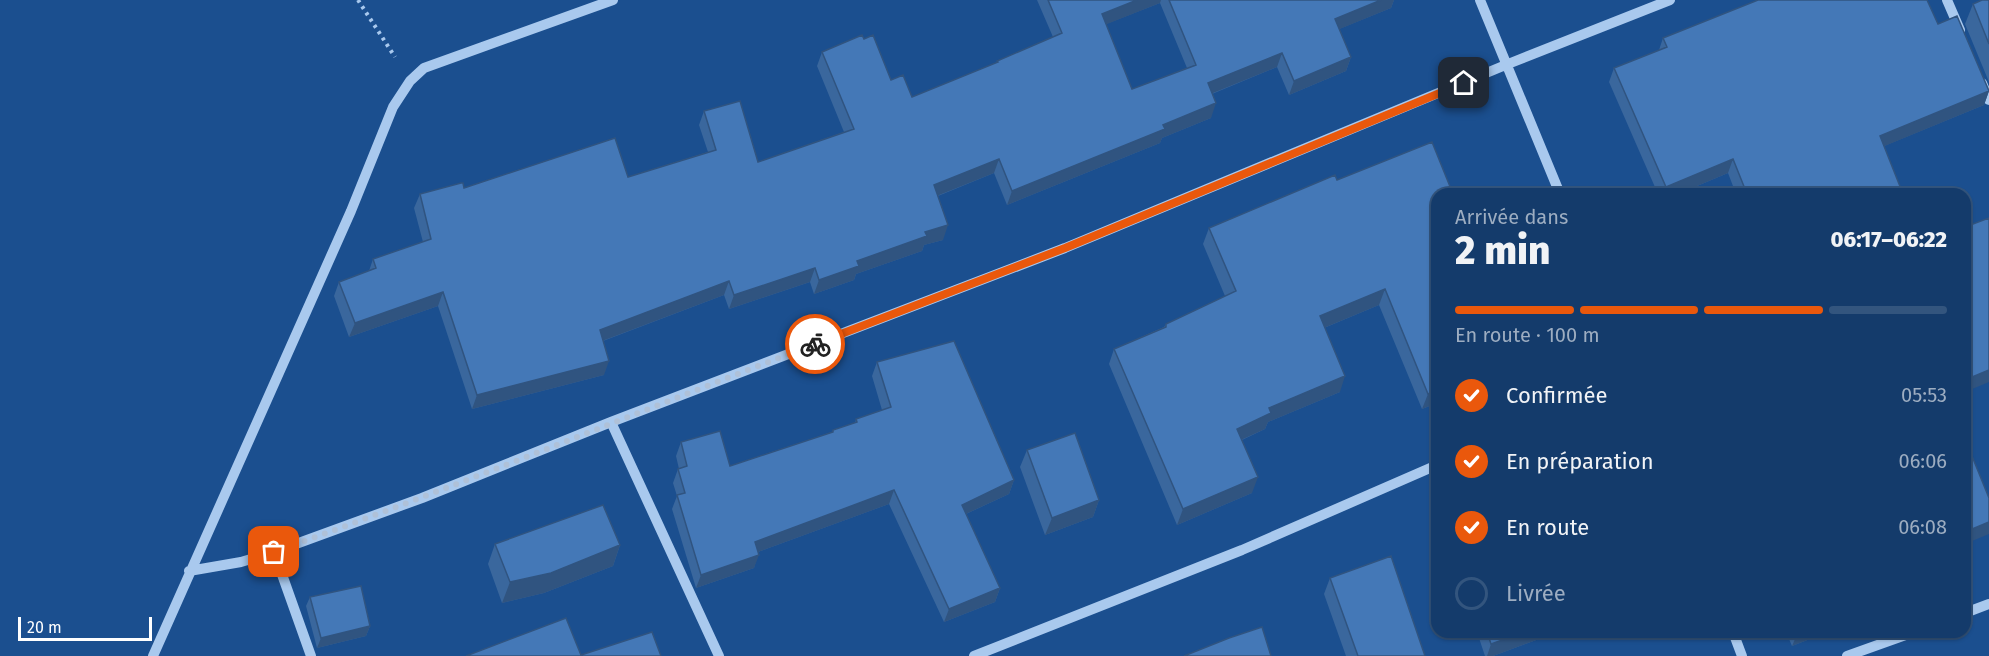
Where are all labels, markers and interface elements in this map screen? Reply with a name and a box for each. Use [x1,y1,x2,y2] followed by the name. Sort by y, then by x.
[1438,57,1489,108] pin
[1447,66,1480,99] icon: home
[1455,205,1568,229] text: Arrivée dans
[1830,226,1947,253] text: 06:17–06:22
[1455,228,1551,274] text: 2 min
[785,314,845,374] courier
[1455,323,1600,347] text: En route · 100 m
[799,328,832,361] icon: bike
[1455,379,1488,412] icon: check
[1506,382,1608,409] text: Confirmée
[1901,383,1947,407] text: 05:53
[1455,445,1488,478] icon: check
[1506,448,1654,475] text: En préparation
[1899,449,1947,473] text: 06:06
[1455,511,1488,544] icon: check
[1506,514,1589,541] text: En route
[1898,515,1947,539] text: 06:08
[248,526,299,577] pin
[257,535,290,568] icon: bag
[1506,580,1566,607] text: Livrée
[18,614,152,642] scale bar
[27,618,62,637] text: 20 m

